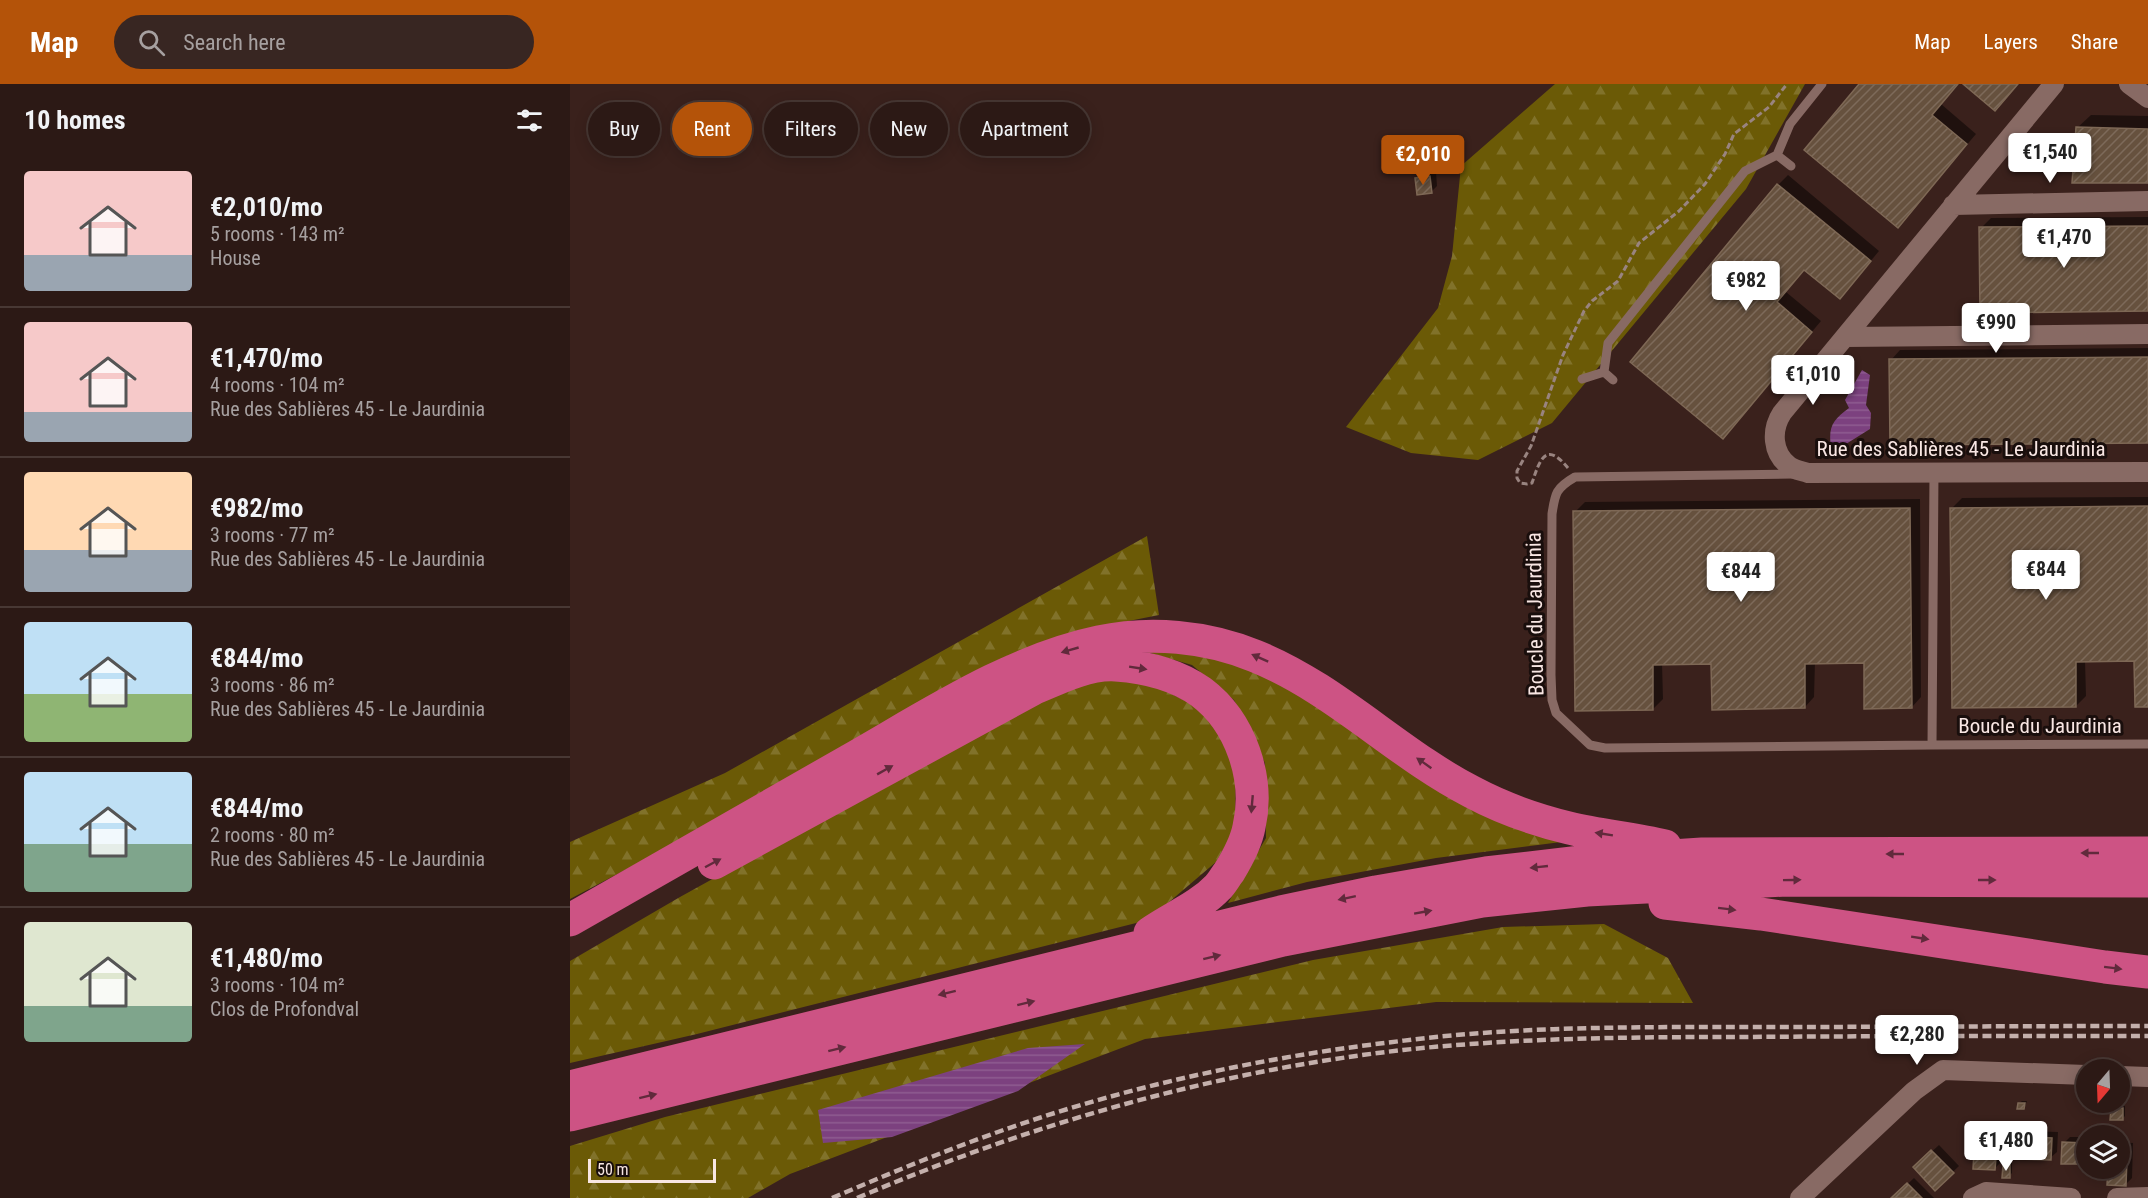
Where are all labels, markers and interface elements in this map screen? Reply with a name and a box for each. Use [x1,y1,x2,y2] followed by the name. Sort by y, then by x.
[114,15,534,69] search box
[30,26,78,59] text: Map
[135,26,168,59] icon: search
[183,30,286,55] text: Search here
[1914,30,1951,54] text: Map
[1984,30,2038,54] text: Layers
[2071,30,2118,54] text: Share
[588,102,660,156] chip: Buy
[672,102,752,156] chip: Rent
[764,102,858,156] chip: Filters
[870,102,948,156] chip: New
[960,102,1090,156] chip: Apartment
[513,104,546,137] icon: filters
[24,105,126,135] text: 10 homes
[2001,133,2099,184] pin: €1,540
[1374,135,1472,186] pin: €2,010
[2022,140,2078,164] text: €1,540
[1395,142,1451,166] text: €2,010
[210,192,323,222] text: €2,010/mo
[72,195,144,267] icon: home
[2015,218,2113,269] pin: €1,470
[210,222,345,246] text: 5 rooms · 143 m²
[2036,225,2092,249] text: €1,470
[210,246,261,270] text: House
[1710,261,1782,312] pin: €982
[1726,268,1766,292] text: €982
[1960,303,2032,354] pin: €990
[1976,310,2016,334] text: €990
[210,343,323,373] text: €1,470/mo
[72,346,144,418] icon: home
[1764,355,1862,406] pin: €1,010
[1785,362,1841,386] text: €1,010
[210,373,345,397] text: 4 rooms · 104 m²
[210,397,485,421] text: Rue des Sablières 45 - Le Jaurdinia
[1817,437,2105,461] street label: Rue des Sablières 45 - Le Jaurdinia
[210,493,303,523] text: €982/mo
[72,496,144,568] icon: home
[210,523,335,547] text: 3 rooms · 77 m²
[1522,532,1548,696] street label: Boucle du Jaurdinia
[210,547,485,571] text: Rue des Sablières 45 - Le Jaurdinia
[2010,550,2082,601] pin: €844
[1705,552,1777,603] pin: €844
[2026,557,2066,581] text: €844
[1721,559,1761,583] text: €844
[210,643,303,673] text: €844/mo
[72,646,144,718] icon: home
[1061,646,1079,655] one-way arrow
[1251,653,1269,663] one-way arrow
[1129,663,1148,672] one-way arrow
[210,673,335,697] text: 3 rooms · 86 m²
[210,697,485,721] text: Rue des Sablières 45 - Le Jaurdinia
[1958,714,2122,738] street label: Boucle du Jaurdinia
[1416,757,1432,769] one-way arrow
[877,765,894,775] one-way arrow
[210,793,303,823] text: €844/mo
[1247,794,1256,813] one-way arrow
[72,796,144,868] icon: home
[210,823,335,847] text: 2 rooms · 80 m²
[1594,829,1613,838] one-way arrow
[210,847,485,871] text: Rue des Sablières 45 - Le Jaurdinia
[2080,848,2099,858] one-way arrow
[1885,849,1904,859] one-way arrow
[705,858,722,868] one-way arrow
[1529,862,1548,872] one-way arrow
[1782,875,1801,885] one-way arrow
[1977,875,1996,885] one-way arrow
[1337,894,1356,903] one-way arrow
[1718,905,1737,914] one-way arrow
[1414,907,1433,916] one-way arrow
[1911,934,1930,943] one-way arrow
[210,943,323,973] text: €1,480/mo
[72,946,144,1018] icon: home
[1202,952,1221,962] one-way arrow
[2103,963,2122,973] one-way arrow
[210,973,345,997] text: 3 rooms · 104 m²
[938,989,957,999] one-way arrow
[210,997,359,1021] text: Clos de Profondval
[1017,997,1035,1007] one-way arrow
[1868,1015,1966,1066] pin: €2,280
[1889,1022,1945,1046] text: €2,280
[828,1044,846,1054] one-way arrow
[2076,1059,2130,1113] north arrow
[2076,1059,2130,1179] map controls
[638,1091,657,1101] one-way arrow
[1957,1121,2055,1172] pin: €1,480
[2076,1125,2130,1179] button: layers
[1978,1128,2034,1152] text: €1,480
[588,1156,716,1184] scale bar
[597,1160,629,1179] text: 50 m

